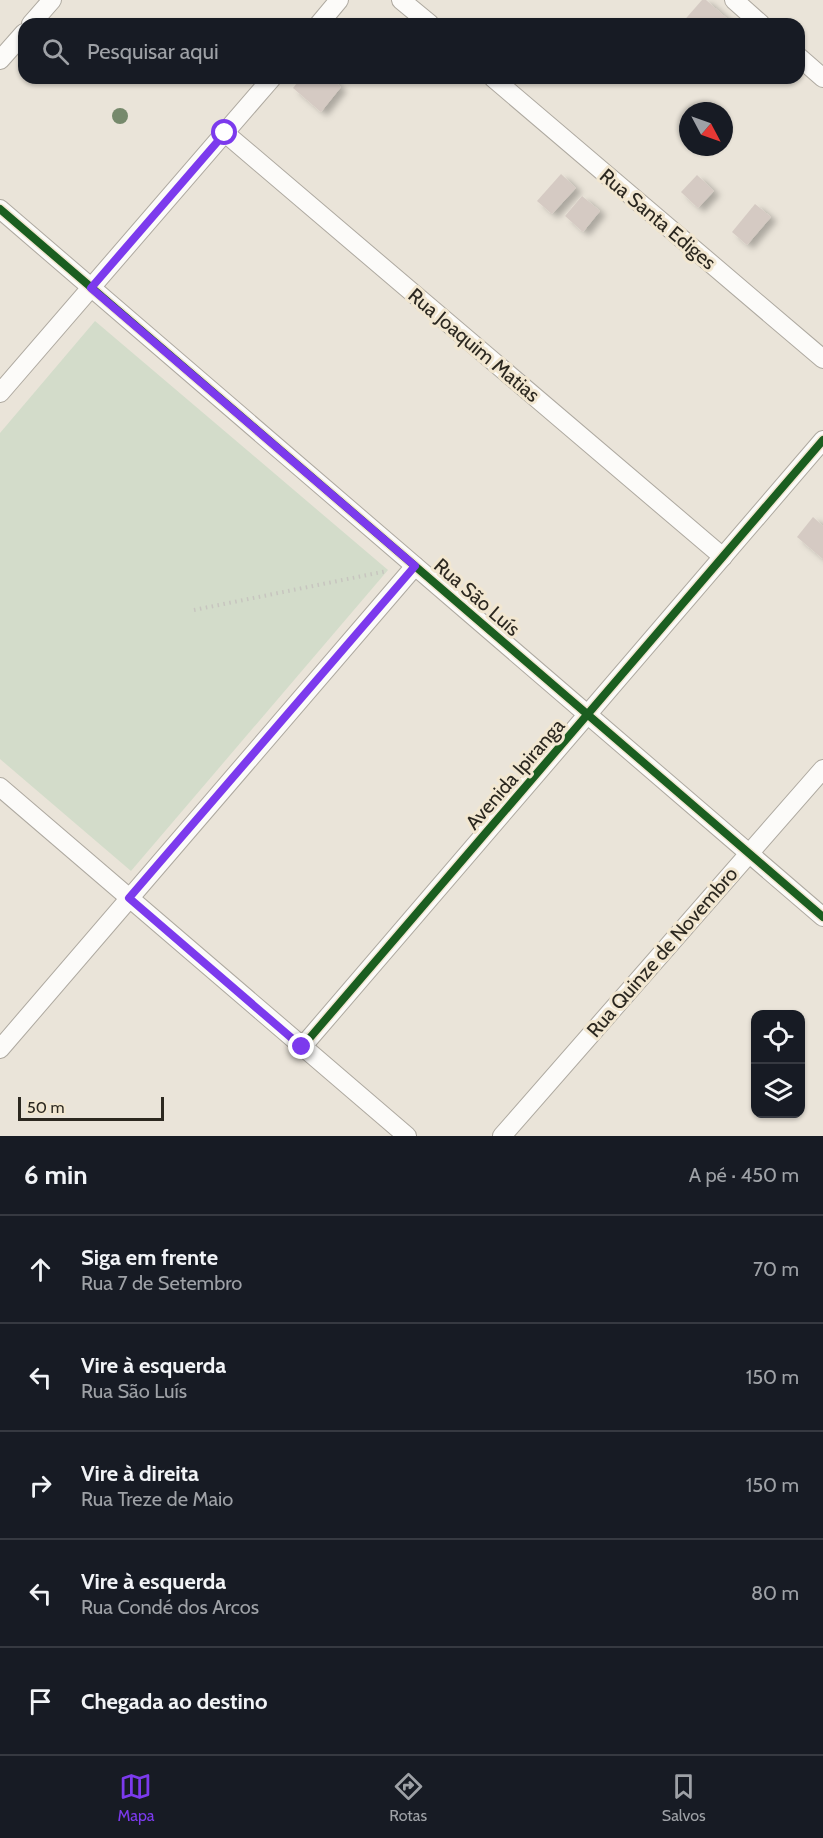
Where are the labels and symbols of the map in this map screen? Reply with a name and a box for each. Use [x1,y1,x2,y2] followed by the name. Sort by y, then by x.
[679,102,733,156] north arrow
[211,119,237,145] route start
[595,163,721,275] street label: Rua Santa Ediges
[403,283,545,407] street label: Rua Joaquim Matias
[429,553,525,641] street label: Rua São Luís
[460,713,570,834] street label: Avenida Ipiranga
[582,862,742,1042] street label: Rua Quinze de Novembro
[288,1033,314,1059] route end
[18,1094,164,1122] scale bar

